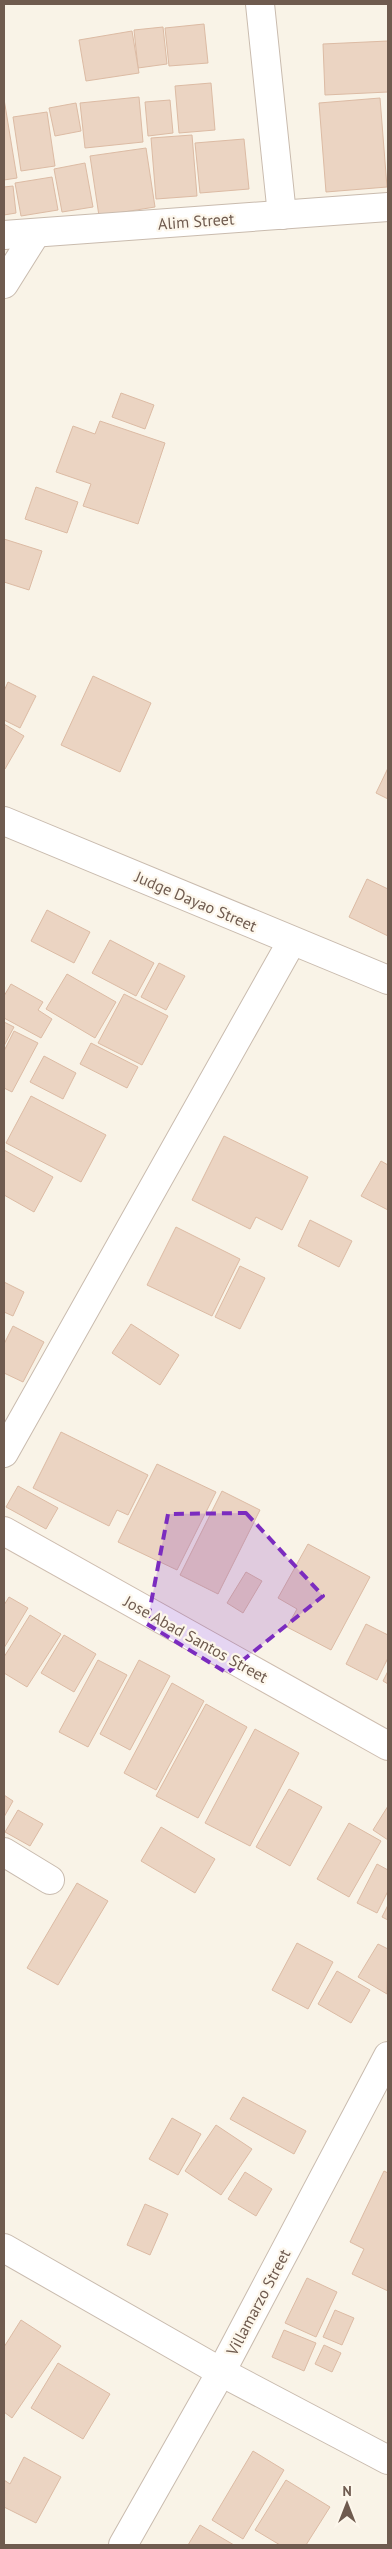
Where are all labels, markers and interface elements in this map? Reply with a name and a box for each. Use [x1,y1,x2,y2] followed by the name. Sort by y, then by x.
[157,208,235,234] street label: Alim Street
[131,866,260,936] street label: Judge Dayao Street
[120,1591,272,1687] street label: Jose Abad Santos Street
[221,2245,295,2360] street label: Villamarzo Street
[322,2479,372,2529] north arrow
[342,2482,352,2500] text: N

